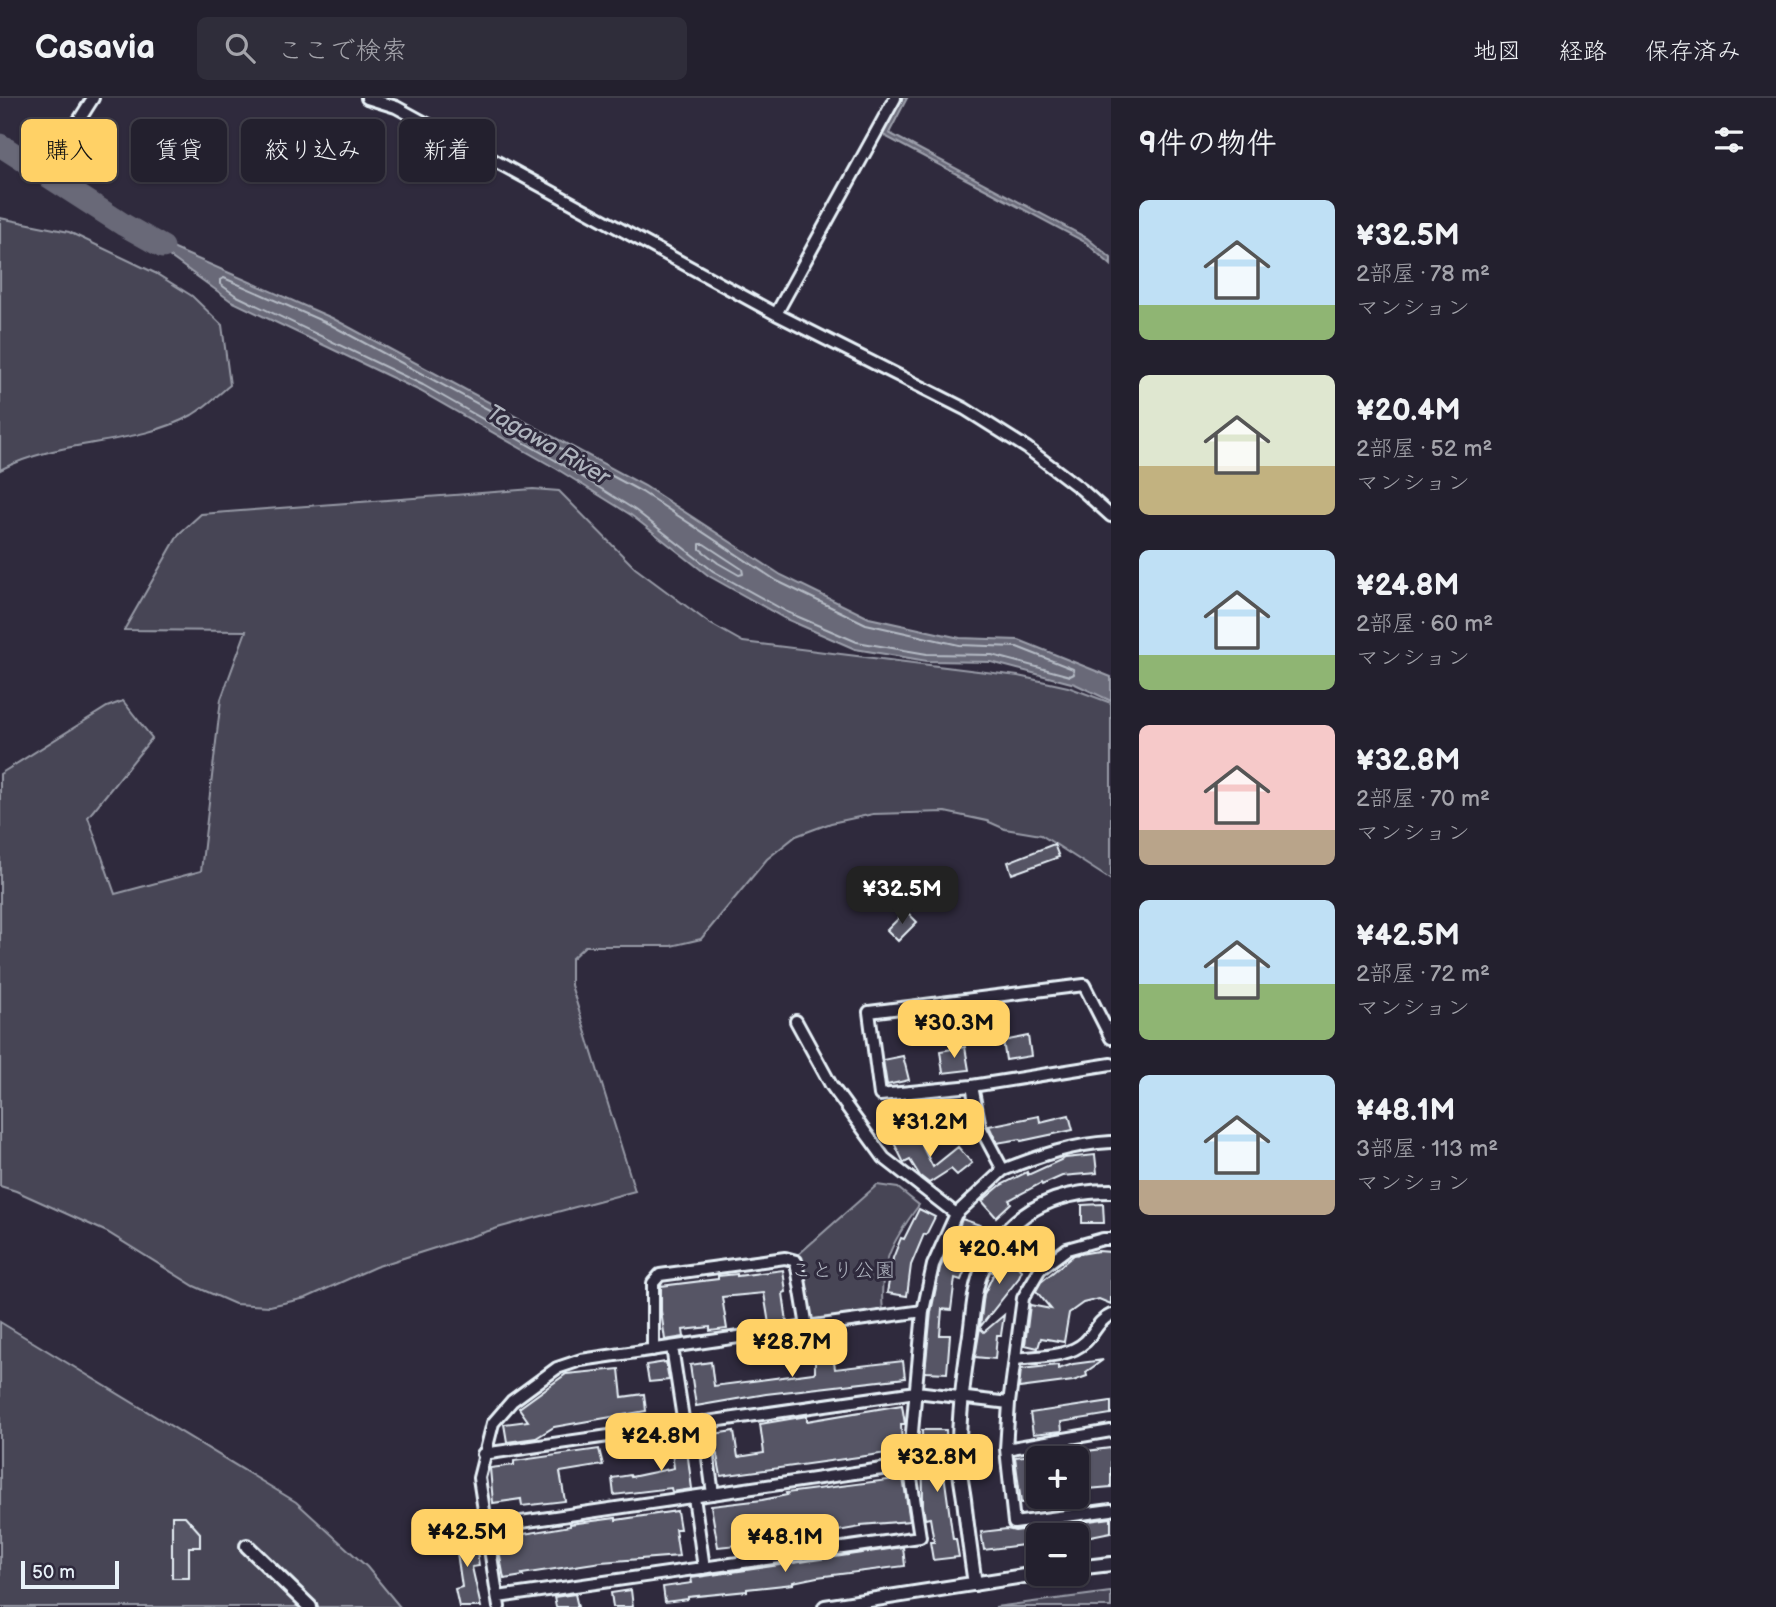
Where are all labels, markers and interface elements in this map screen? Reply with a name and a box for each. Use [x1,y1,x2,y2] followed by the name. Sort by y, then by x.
[197,17,687,80] search box
[35,28,155,68] text: Casavia
[221,29,259,67] icon: search
[277,36,407,67] text: ここで検索
[1473,37,1521,66] text: 地図
[1559,37,1607,66] text: 経路
[1645,37,1741,66] text: 保存済み
[21,119,117,182] chip: 購入
[131,119,227,182] chip: 賃貸
[241,119,385,182] chip: 絞り込み
[399,119,495,182] chip: 新着
[1710,121,1748,159] icon: filters
[1139,126,1277,162] text: 9件の物件
[1356,218,1460,254] text: ¥32.5M
[1195,228,1279,312] icon: home
[1356,260,1490,288] text: 2部屋 · 78 m²
[1356,294,1470,322] text: マンション
[1356,393,1461,429] text: ¥20.4M
[481,399,616,492] water label: Tagawa River
[1195,403,1279,487] icon: home
[1356,435,1492,463] text: 2部屋 · 52 m²
[1356,469,1470,497] text: マンション
[1356,568,1459,604] text: ¥24.8M
[1195,578,1279,662] icon: home
[1356,610,1493,638] text: 2部屋 · 60 m²
[1356,644,1470,672] text: マンション
[1356,743,1460,779] text: ¥32.8M
[1195,753,1279,837] icon: home
[1356,785,1490,813] text: 2部屋 · 70 m²
[1356,819,1470,847] text: マンション
[845,866,959,926] pin: ¥32.5M
[862,875,942,903] text: ¥32.5M
[1356,918,1460,954] text: ¥42.5M
[1195,928,1279,1012] icon: home
[1356,960,1490,988] text: 2部屋 · 72 m²
[1356,994,1470,1022] text: マンション
[897,1000,1011,1060] pin: ¥30.3M
[914,1009,994,1037] text: ¥30.3M
[1356,1093,1455,1129] text: ¥48.1M
[873,1100,987,1159] pin: ¥31.2M
[1195,1103,1279,1187] icon: home
[892,1108,968,1136] text: ¥31.2M
[1356,1135,1498,1163] text: 3部屋 · 113 m²
[1356,1169,1470,1197] text: マンション
[942,1226,1056,1286] pin: ¥20.4M
[959,1235,1039,1263] text: ¥20.4M
[791,1258,896,1283] park label: ことり公園
[735,1320,849,1379] pin: ¥28.7M
[752,1328,832,1356] text: ¥28.7M
[604,1414,718,1473] pin: ¥24.8M
[621,1422,701,1450] text: ¥24.8M
[880,1434,994,1494] pin: ¥32.8M
[897,1443,977,1471] text: ¥32.8M
[1026,1446,1089,1586] map controls
[1026,1446,1089,1509] button: +
[410,1510,524,1569] pin: ¥42.5M
[728,1514,842,1574] pin: ¥48.1M
[427,1518,507,1546] text: ¥42.5M
[747,1523,823,1551] text: ¥48.1M
[1026,1523,1089,1586] button: −
[21,1558,119,1590] scale bar
[32,1561,75,1584] text: 50 m

